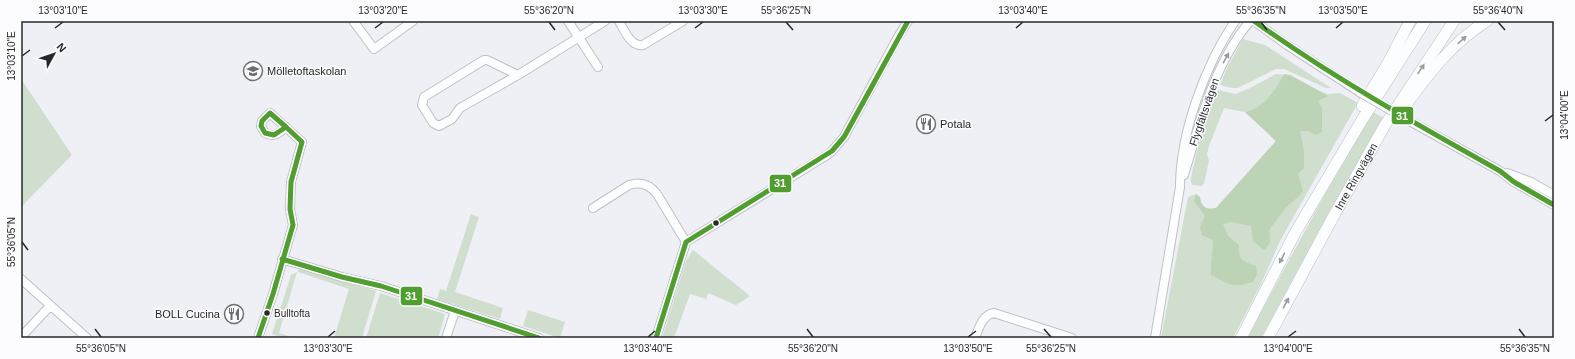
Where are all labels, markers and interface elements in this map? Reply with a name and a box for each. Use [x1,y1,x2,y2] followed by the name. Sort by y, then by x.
[38,5,88,16] text: 13°03'10"E
[358,5,408,16] text: 13°03'20"E
[524,5,574,16] text: 55°36'20"N
[678,5,728,16] text: 13°03'30"E
[761,5,811,16] text: 55°36'25"N
[998,5,1048,16] text: 13°03'40"E
[1236,5,1286,16] text: 55°36'35"N
[1318,5,1368,16] text: 13°03'50"E
[1473,5,1523,16] text: 55°36'40"N
[6,31,17,81] text: 13°03'10"E
[34,34,74,74] north arrow
[1456,36,1467,45] one-way arrow
[55,41,69,55] text: N
[1223,53,1230,64] one-way arrow
[242,60,264,82] school or university icon: Mölletoftaskolan
[1417,64,1425,75] one-way arrow
[267,65,347,77] place label: Mölletoftaskolan
[1187,77,1221,147] street label: Flygfältsvägen
[1559,90,1570,140] text: 13°04'00"E
[1391,106,1414,125] line badge: 31
[1396,110,1408,122] text: 31
[915,113,937,135] restaurant icon: Potala
[940,118,972,130] place label: Potala
[1332,141,1380,212] street label: Inre Ringvägen
[769,174,792,193] line badge: 31
[774,177,786,189] text: 31
[6,217,17,267] text: 55°36'05"N
[711,218,721,228] unlabelled marker
[1279,252,1286,264] one-way arrow
[400,286,423,306] line badge: 31
[405,290,417,302] text: 31
[1283,298,1290,309] one-way arrow
[223,303,245,325] restaurant icon: BOLL Cucina
[155,308,221,320] place label: BOLL Cucina
[262,308,272,318] marker: Bulltofta
[274,308,311,319] place label: Bulltofta
[76,343,126,354] text: 55°36'05"N
[303,343,353,354] text: 13°03'30"E
[623,343,673,354] text: 13°03'40"E
[788,343,838,354] text: 55°36'20"N
[943,343,993,354] text: 13°03'50"E
[1026,343,1076,354] text: 55°36'25"N
[1263,343,1313,354] text: 13°04'00"E
[1500,343,1550,354] text: 55°36'35"N

